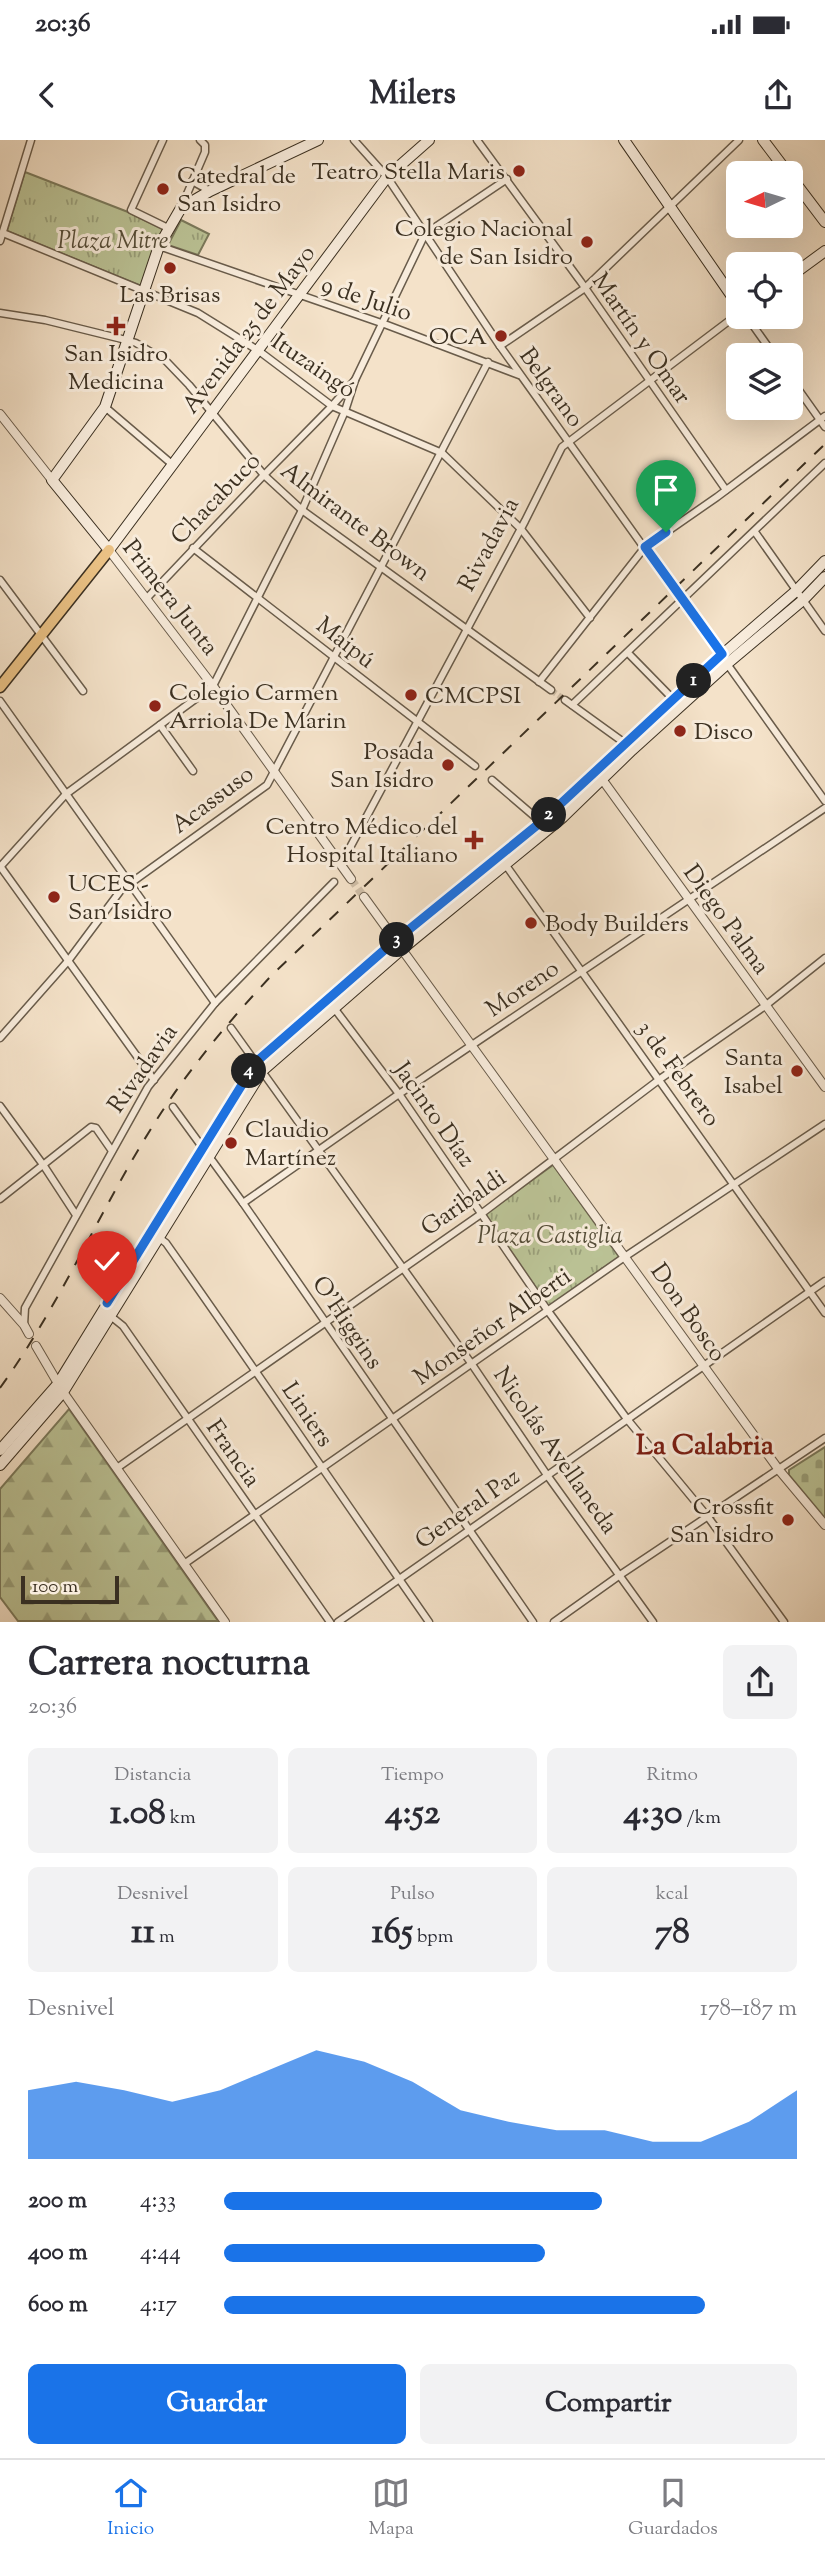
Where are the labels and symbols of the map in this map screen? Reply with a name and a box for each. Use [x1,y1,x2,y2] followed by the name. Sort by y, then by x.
[312,156,505,190] place label: Teatro Stella Maris
[177,160,296,222] place label: Catedral de San Isidro
[726,161,803,238] north arrow
[511,163,527,179] marker: Teatro Stella Maris
[155,181,171,197] marker: Catedral de San Isidro
[395,213,573,275] place label: Colegio Nacional de San Isidro
[58,225,168,259] park label: Plaza Mitre
[579,234,595,250] marker: Colegio Nacional de San Isidro
[175,239,324,422] street label: Avenida 25 de Mayo
[162,260,178,276] marker: Las Brisas
[582,267,698,412] street label: Martín y Omar
[317,269,416,331] street label: 9 de Julio
[120,279,220,313] place label: Las Brisas
[106,316,126,336] marker: San Isidro Medicina
[429,321,488,355] place label: OCA
[264,326,362,407] street label: Ituzaingó
[493,328,509,344] marker: OCA
[64,338,168,400] place label: San Isidro Medicina
[510,341,591,435] street label: Belgrano
[164,446,269,553] street label: Chacabuco
[273,455,437,590] street label: Almirante Brown
[636,460,696,532] pin
[451,492,529,598] street label: Rivadavia
[113,533,226,663] street label: Primera Junta
[308,610,382,678] street label: Maipú
[676,664,712,698] pin: 1
[169,677,347,739] place label: Colegio Carmen Arriola De Marin
[425,680,521,714] place label: CMCPSI
[403,687,419,703] marker: CMCPSI
[147,698,163,714] marker: Colegio Carmen Arriola De Marin
[694,716,753,750] place label: Disco
[672,723,688,739] marker: Disco
[330,736,434,798] place label: Posada San Isidro
[440,757,456,773] marker: Posada San Isidro
[165,758,262,843] street label: Acassuso
[532,798,566,832] pin: 2
[265,811,458,873] place label: Centro Médico del Hospital Italiano
[464,830,484,850] marker: Centro Médico del Hospital Italiano
[674,858,777,982] street label: Diego Palma
[68,868,172,930] place label: UCES - San Isidro
[46,889,62,905] marker: UCES - San Isidro
[545,908,689,942] place label: Body Builders
[523,915,539,931] marker: Body Builders
[380,922,414,958] pin: 3
[480,953,567,1027] street label: Moreno
[627,1014,728,1134] street label: 3 de Febrero
[100,1018,187,1121] street label: Rivadavia
[724,1042,783,1104] place label: Santa Isabel
[232,1054,266,1088] pin: 4
[383,1054,482,1175] street label: Jacinto Díaz
[789,1063,805,1079] marker: Santa Isabel
[245,1114,336,1176] place label: Claudio Martínez
[223,1135,239,1151] marker: Claudio Martínez
[415,1162,514,1245] street label: Garibaldi
[477,1220,623,1254] park label: Plaza Castiglia
[77,1231,137,1303] pin
[641,1257,734,1369] street label: Don Bosco
[407,1260,579,1395] street label: Monseñor Alberti
[303,1270,390,1377] street label: O'Higgins
[484,1361,625,1542] street label: Nicolás Avellaneda
[272,1376,341,1454] street label: Liniers
[197,1413,268,1495] street label: Francia
[636,1427,774,1467] district label: La Calabria
[409,1461,528,1558] street label: General Paz
[670,1491,774,1553] place label: Crossfit San Isidro
[780,1512,796,1528] marker: Crossfit San Isidro
[21,1573,119,1604] scale bar

